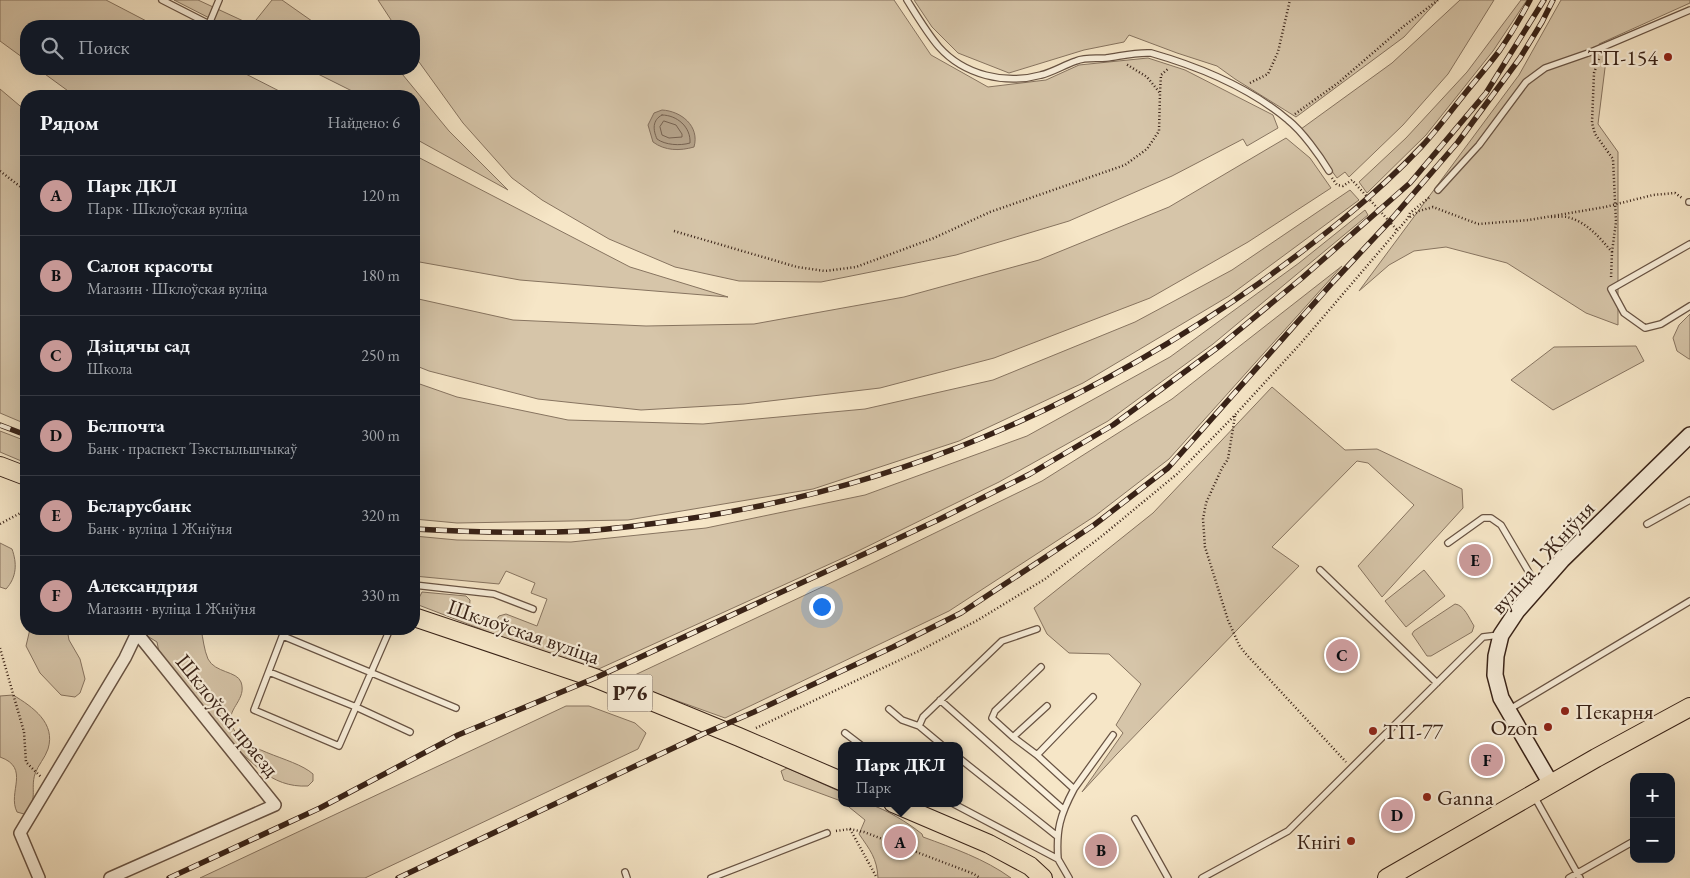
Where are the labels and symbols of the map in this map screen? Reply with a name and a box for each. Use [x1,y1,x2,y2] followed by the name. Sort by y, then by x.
[1587,43,1658,72] place label: ТП-154
[1662,51,1674,63] marker: ТП-154
[1484,494,1601,620] street label: вуліца 1 Жніўня
[1459,541,1491,579] pin: E
[444,592,604,671] street label: Шклоўская вуліца
[809,594,835,620] your location
[1326,636,1358,674] pin: C
[169,648,286,783] street label: Шклоўскі праезд
[608,674,652,711] road number: Р76
[1575,697,1654,726] place label: Пекарня
[1559,705,1571,717] marker: Пекарня
[1490,713,1538,742] place label: Ozon
[1383,717,1444,746] place label: ТП-77
[1542,721,1554,733] marker: Ozon
[1367,725,1379,737] marker: ТП-77
[1471,741,1503,779] pin: F
[1437,783,1494,812] place label: Ganna
[1421,791,1433,803] marker: Ganna
[1381,796,1413,834] pin: D
[884,823,916,861] pin: A
[1296,827,1341,856] place label: Кнігі
[1085,831,1117,869] pin: B
[1345,835,1357,847] marker: Кнігі

